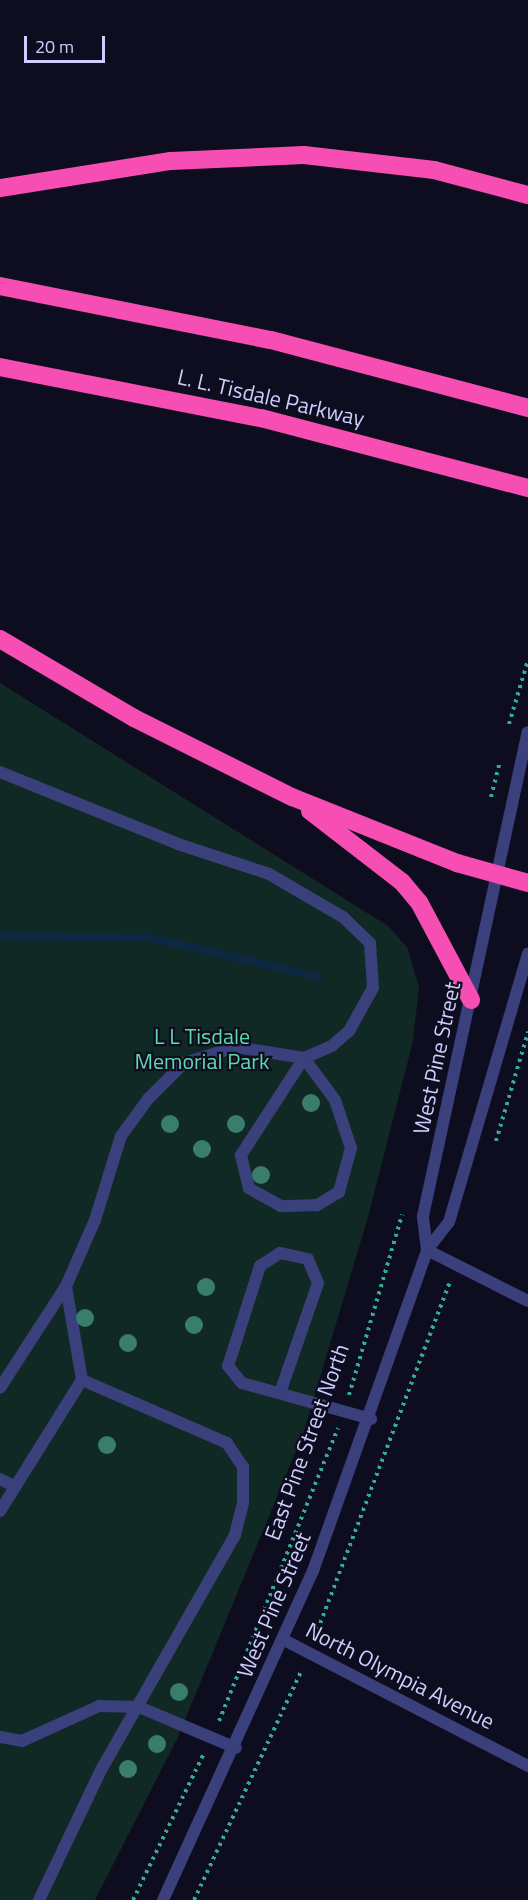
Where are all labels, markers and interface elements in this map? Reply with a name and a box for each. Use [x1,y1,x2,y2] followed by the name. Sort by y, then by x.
[27,24,108,62] scale bar
[35,33,74,60] text: 20 m
[175,364,367,432] street label: L. L. Tisdale Parkway
[408,979,466,1137] street label: West Pine Street
[135,1023,269,1074] park label: L L Tisdale Memorial Park
[259,1340,355,1544] street label: East Pine Street North
[232,1528,316,1682] street label: West Pine Street
[301,1617,499,1735] street label: North Olympia Avenue

